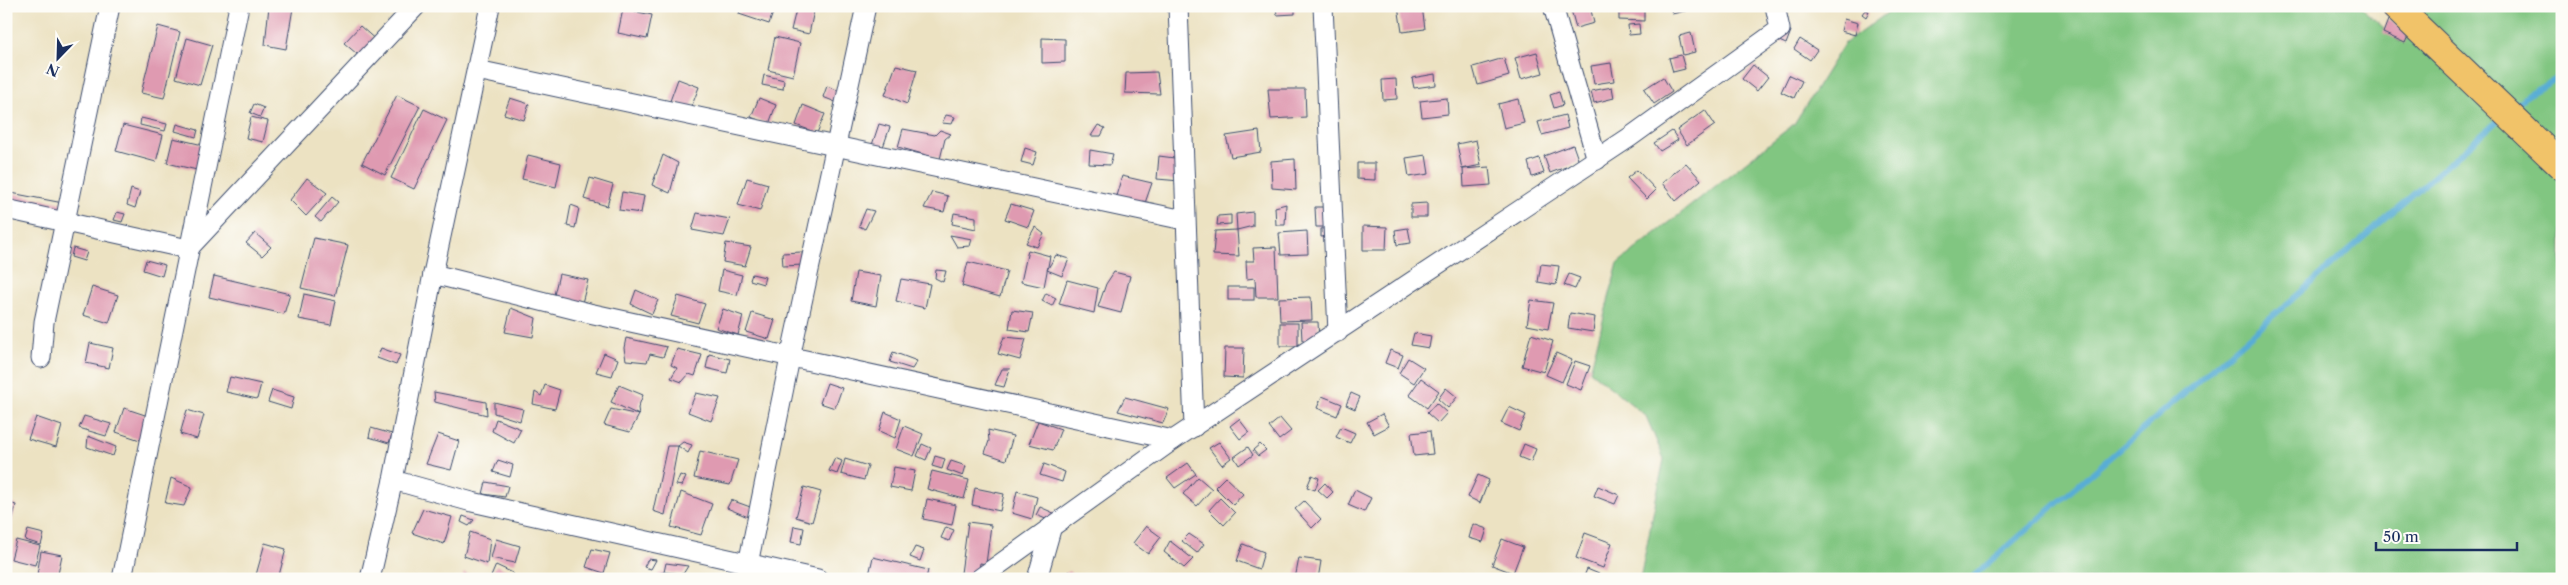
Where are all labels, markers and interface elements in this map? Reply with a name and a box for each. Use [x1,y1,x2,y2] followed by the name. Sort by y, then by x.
[32,32,82,82] north arrow
[44,59,62,81] text: N
[2376,520,2517,552] scale bar
[2383,527,2419,546] text: 50 m

